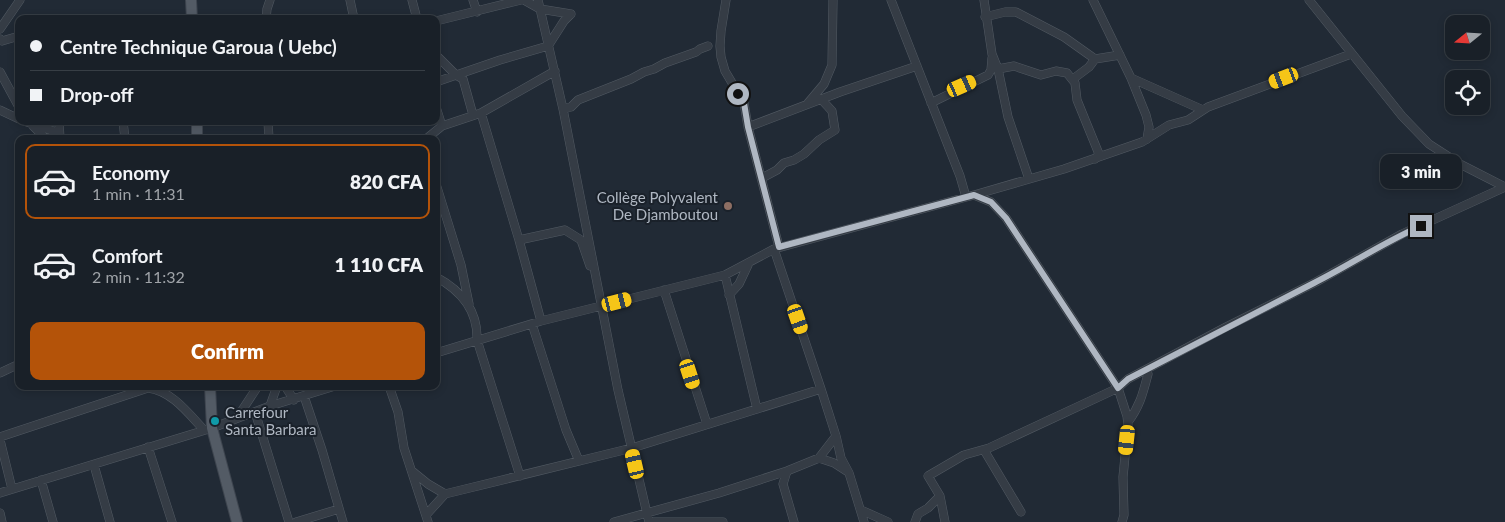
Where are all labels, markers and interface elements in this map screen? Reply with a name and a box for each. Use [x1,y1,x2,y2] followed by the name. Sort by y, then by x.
[1445,15,1490,60] north arrow
[1445,15,1490,115] map controls
[60,35,337,58] text: Centre Technique Garoua ( Uebc)
[1267,66,1300,90] car
[1445,70,1490,115] button: locate
[945,73,978,99] car
[60,83,134,106] text: Drop-off
[727,83,749,105] route start
[1380,154,1462,188] callout: 3 min
[32,159,77,204] icon: car
[92,161,170,184] text: Economy
[1401,162,1441,181] text: 3 min
[350,170,423,193] text: 820 CFA
[92,184,185,203] text: 1 min · 11:31
[597,188,719,223] place label: Collège Polyvalent De Djamboutou
[722,200,734,212] marker: Collège Polyvalent De Djamboutou
[1410,215,1432,237] route end
[32,242,77,287] icon: car
[92,244,163,267] text: Comfort
[335,253,423,276] text: 1 110 CFA
[92,267,185,286] text: 2 min · 11:32
[600,291,633,313] car
[786,302,809,336] car
[30,322,425,380] button: Confirm
[678,357,701,391] car
[225,403,317,438] place label: Carrefour Santa Barbara
[209,415,221,427] marker: Carrefour Santa Barbara
[1117,424,1136,456] car
[624,448,645,480] car

